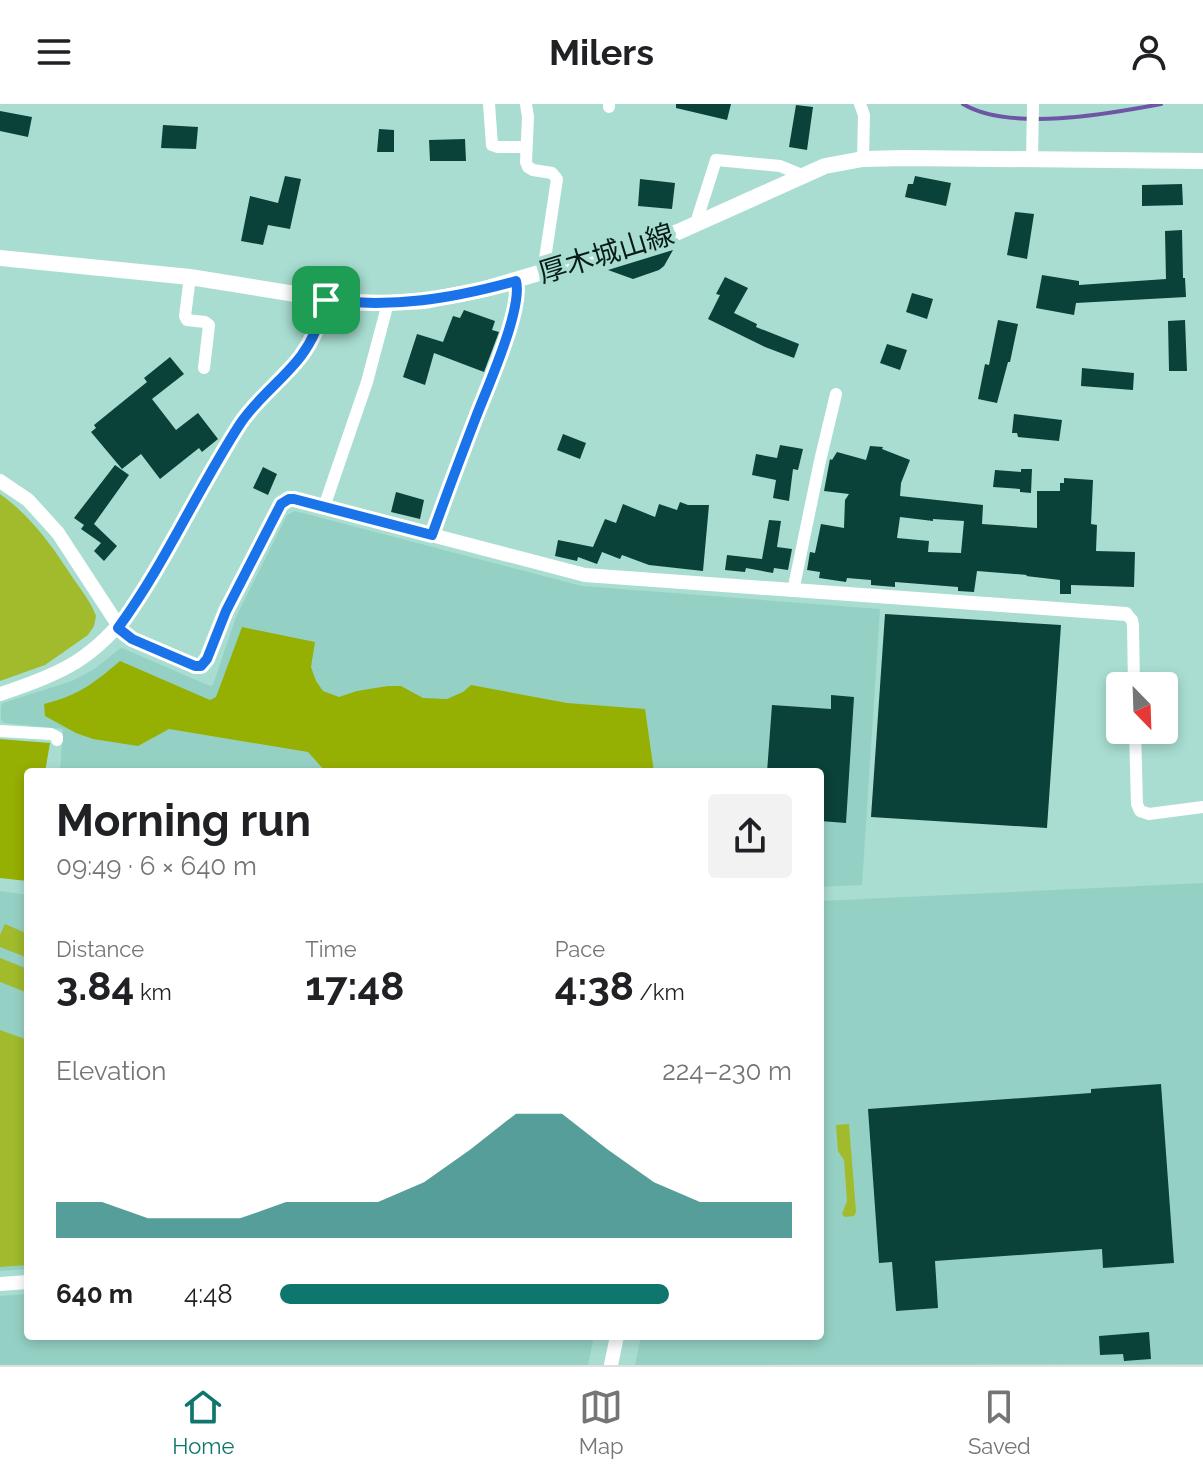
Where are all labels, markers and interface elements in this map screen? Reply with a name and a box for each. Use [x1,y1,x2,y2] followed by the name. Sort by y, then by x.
[32,30,76,74] icon: menu
[1127,30,1171,74] icon: person
[549,31,654,73] text: Milers
[534,217,678,290] street label: 厚木城山線
[292,266,360,334] pin
[304,278,348,322] icon: arrive
[1106,672,1178,744] north arrow
[1106,672,1178,744] map controls
[708,794,792,878] button: share
[56,795,311,846] text: Morning run
[56,851,257,881] text: 09:49 · 6 × 640 m
[56,936,144,962] text: Distance
[305,936,357,962] text: Time
[555,936,605,962] text: Pace
[56,962,134,1009] text: 3.84
[305,962,404,1009] text: 17:48
[555,962,634,1009] text: 4:38
[134,979,172,1005] text: km
[634,979,685,1005] text: /km
[56,1056,166,1086] text: Elevation
[662,1056,792,1086] text: 224–230 m
[56,1279,133,1309] text: 640 m
[184,1279,233,1309] text: 4:48
[172,1385,234,1459] tab: Home
[579,1385,624,1459] tab: Map
[968,1385,1031,1459] tab: Saved

